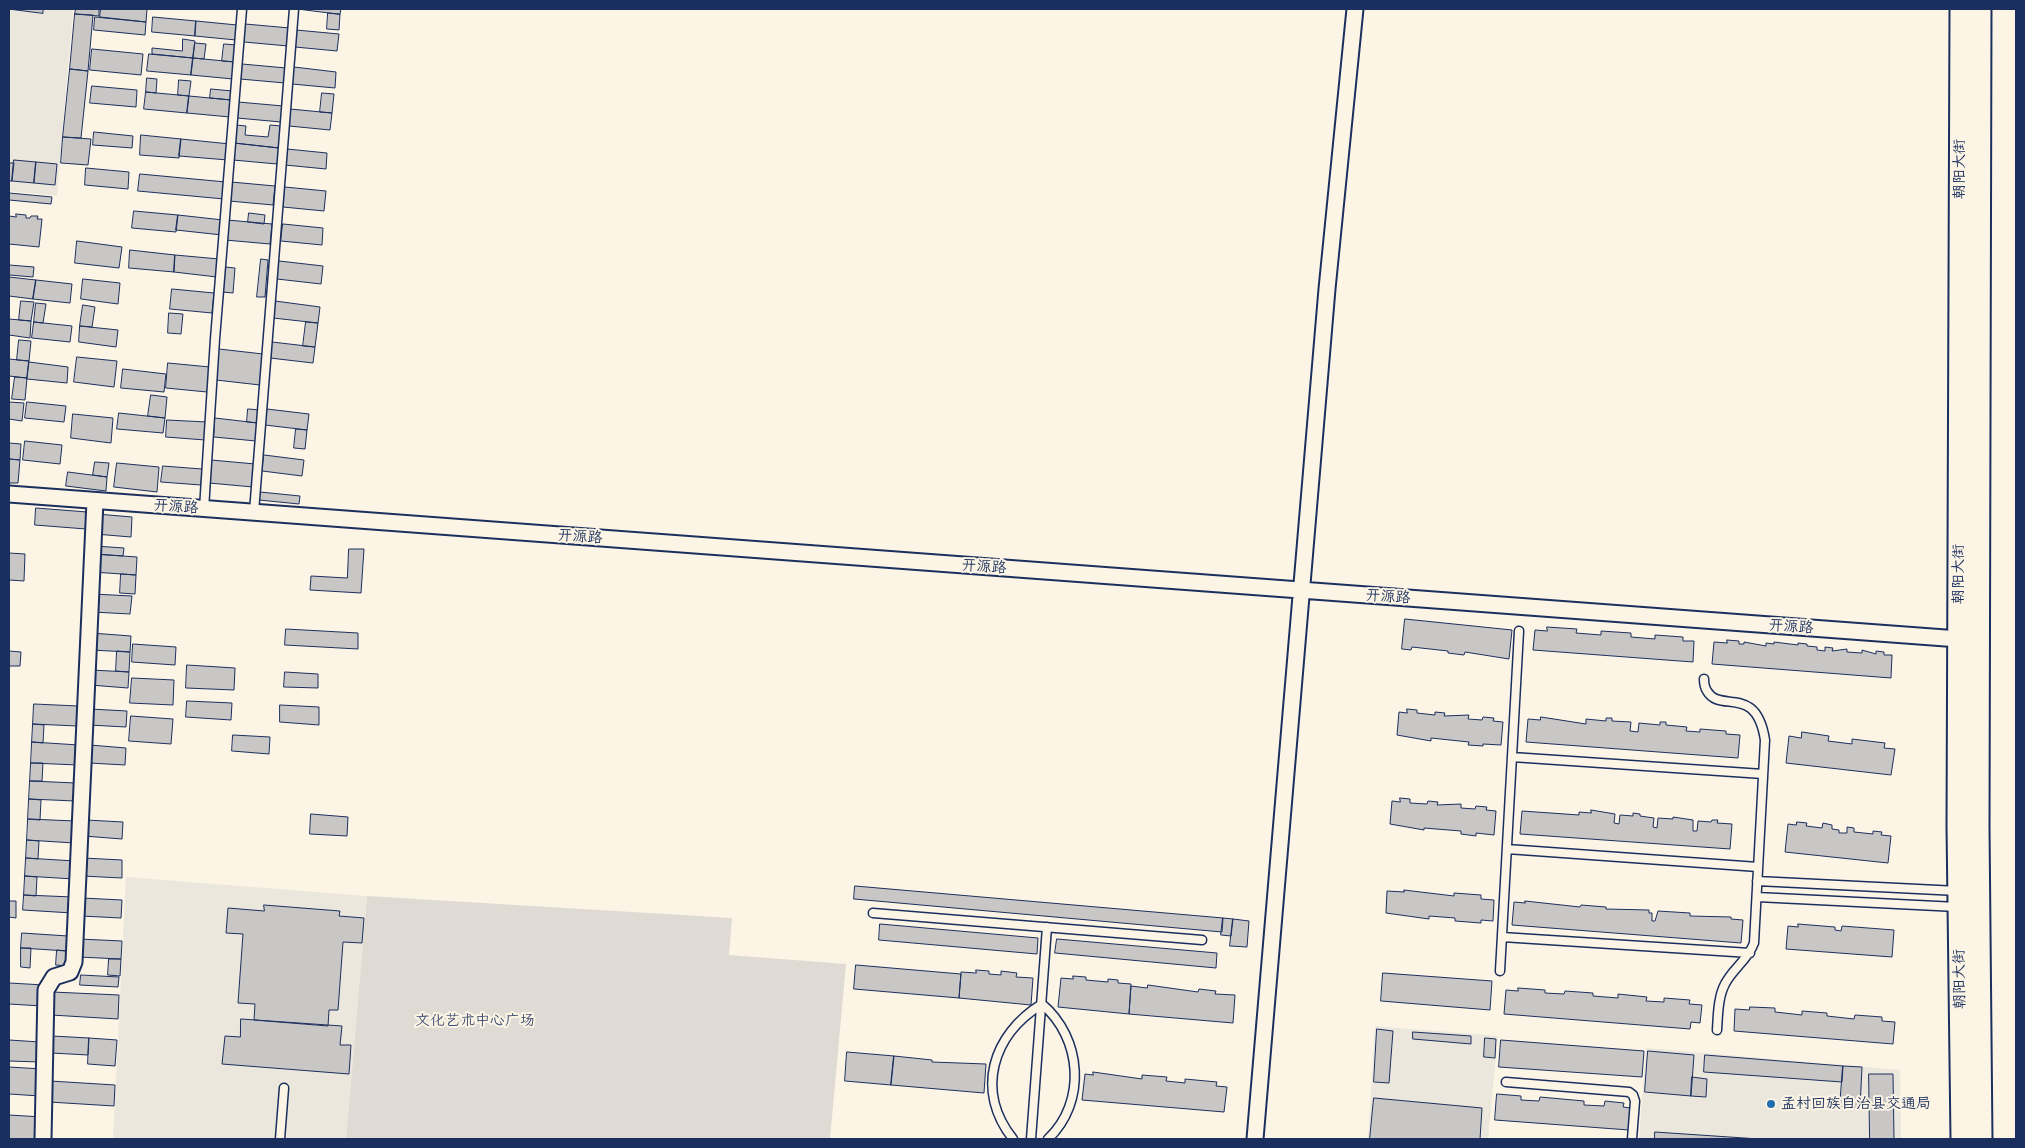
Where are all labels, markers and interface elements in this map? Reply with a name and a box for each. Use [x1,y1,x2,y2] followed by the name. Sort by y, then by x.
[1951,139,1969,199] street label: 朝阳大街
[153,496,199,518] street label: 开源路
[557,526,603,548] street label: 开源路
[1950,544,1968,604] street label: 朝阳大街
[961,556,1007,578] street label: 开源路
[1365,586,1411,608] street label: 开源路
[1768,616,1814,638] street label: 开源路
[1950,949,1970,1009] street label: 朝阳大街
[415,1012,535,1030] park label: 文化艺术中心广场
[1781,1095,1931,1113] place label: 孟村回族自治县交通局
[1765,1098,1777,1110] marker: 孟村回族自治县交通局

